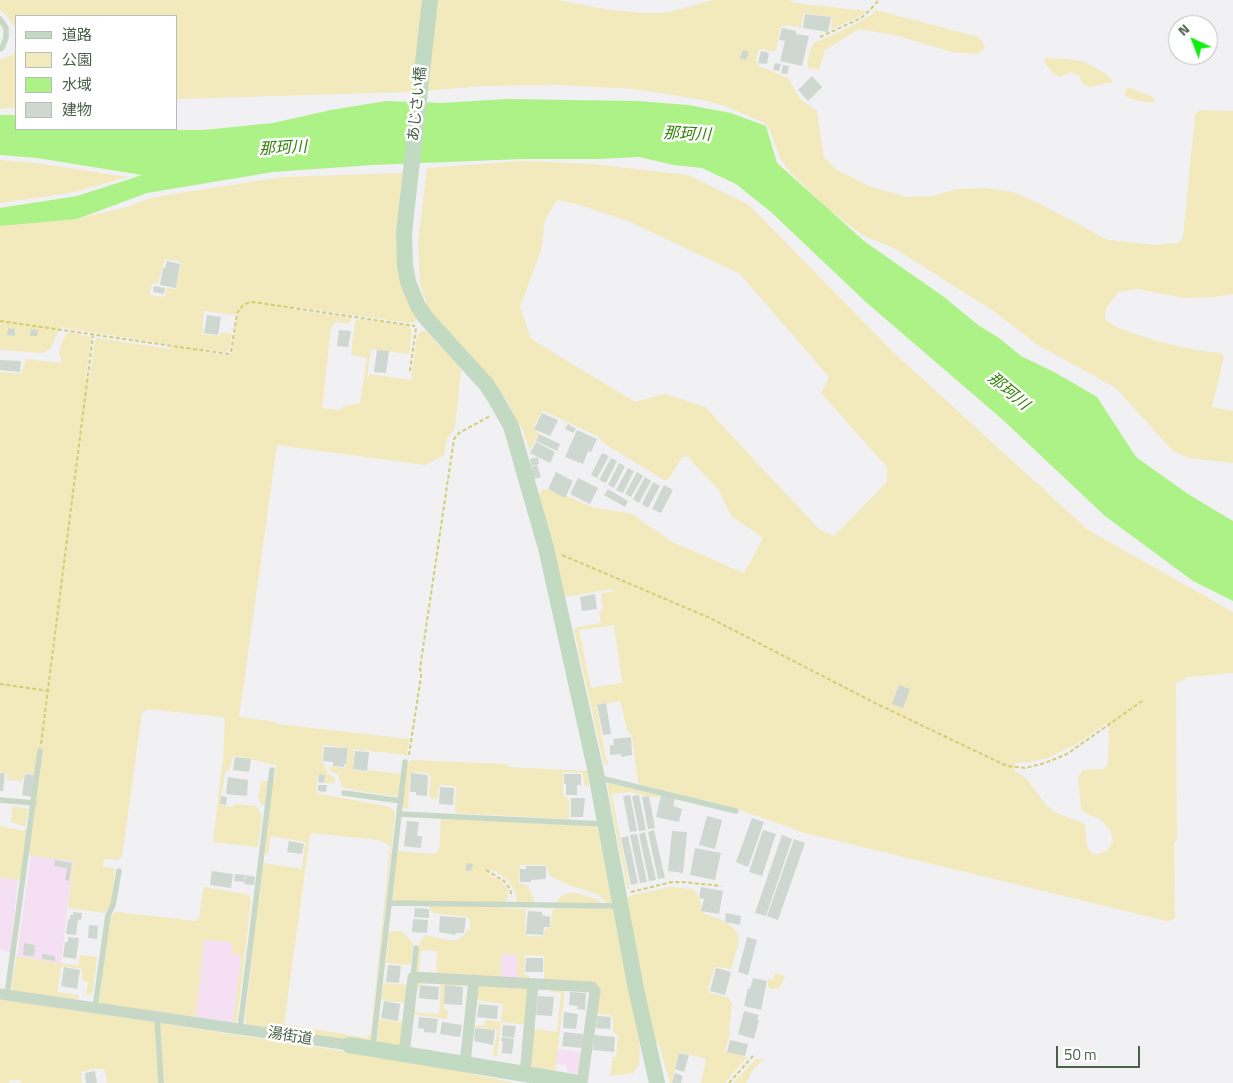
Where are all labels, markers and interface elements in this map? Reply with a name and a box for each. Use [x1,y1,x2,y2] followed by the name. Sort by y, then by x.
[15,15,178,130] legend
[1168,15,1218,65] north arrow
[1172,18,1194,40] text: N
[62,23,92,46] text: 道路
[62,48,92,71] text: 公園
[405,66,431,142] street label: あじさい橋
[62,73,92,96] text: 水域
[62,98,92,121] text: 建物
[663,125,711,145] water label: 那珂川
[259,138,307,160] water label: 那珂川
[983,369,1033,415] water label: 那珂川
[266,1025,314,1049] street label: 湯街道
[1058,1036,1142,1068] scale bar
[1064,1043,1097,1066] text: 50 m

